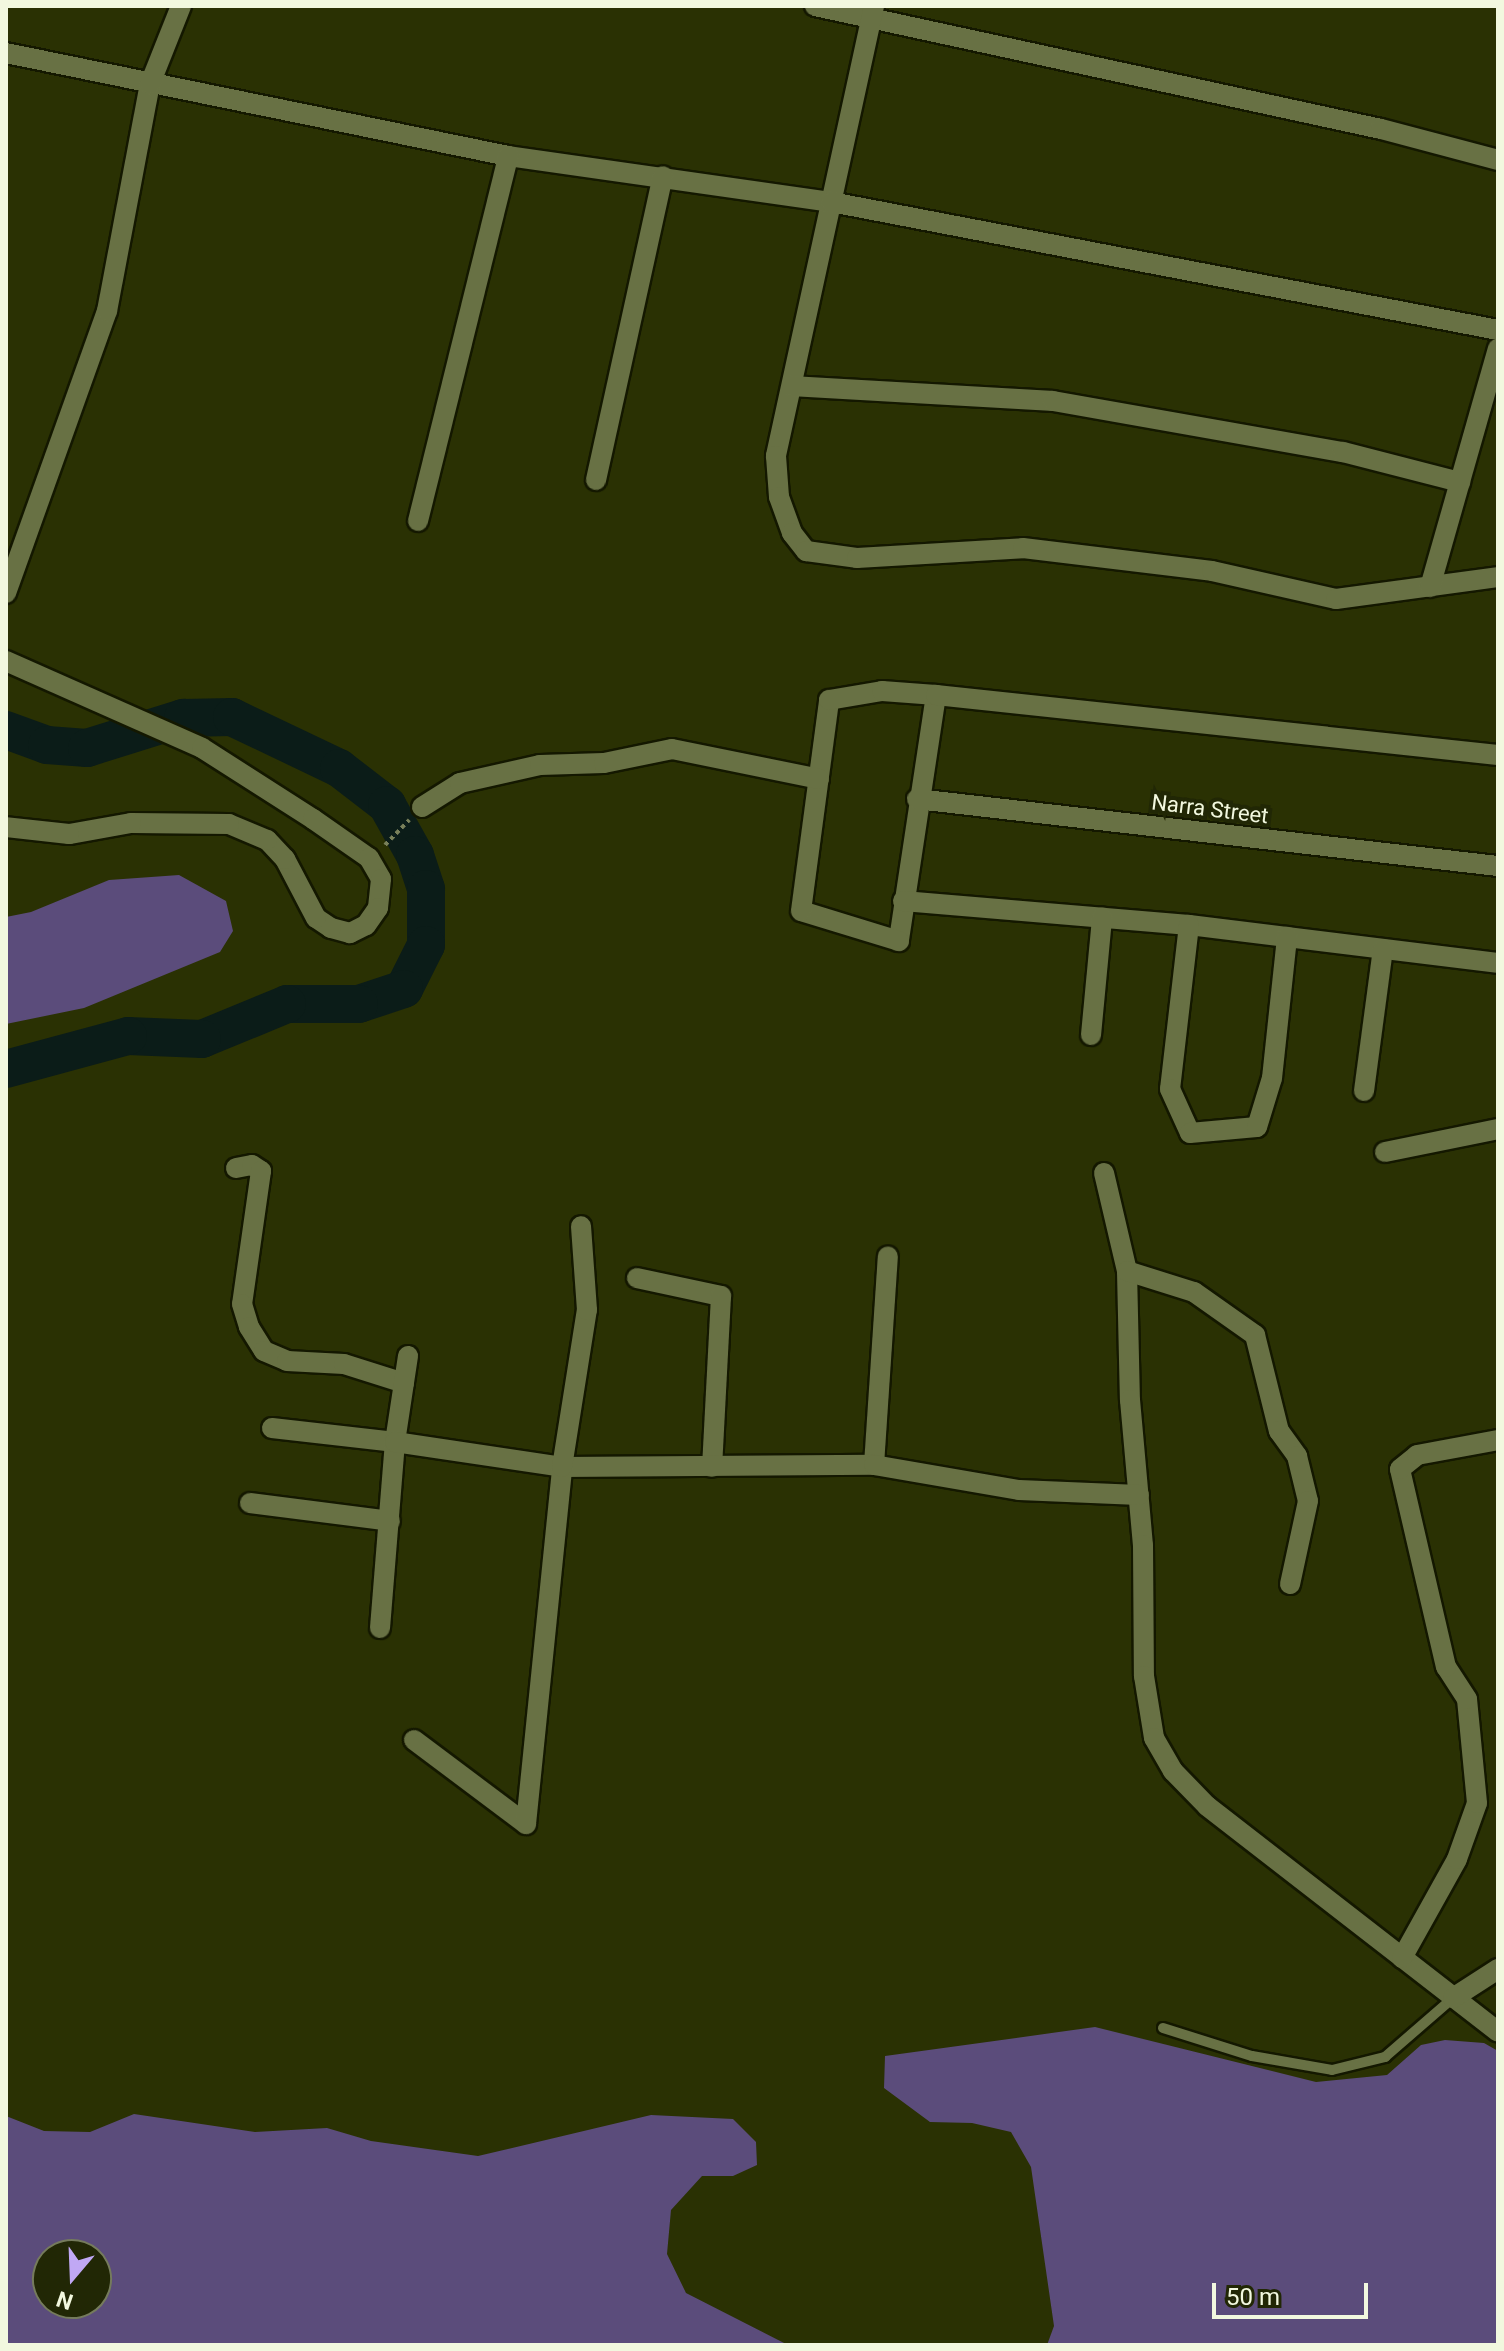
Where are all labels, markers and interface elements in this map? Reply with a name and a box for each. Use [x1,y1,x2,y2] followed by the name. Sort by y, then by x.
[1150,789,1270,829] street label: Narra Street
[32,2239,112,2319] north arrow
[1216,2267,1372,2317] scale bar
[1226,2283,1280,2311] text: 50 m
[53,2286,76,2315] text: N

